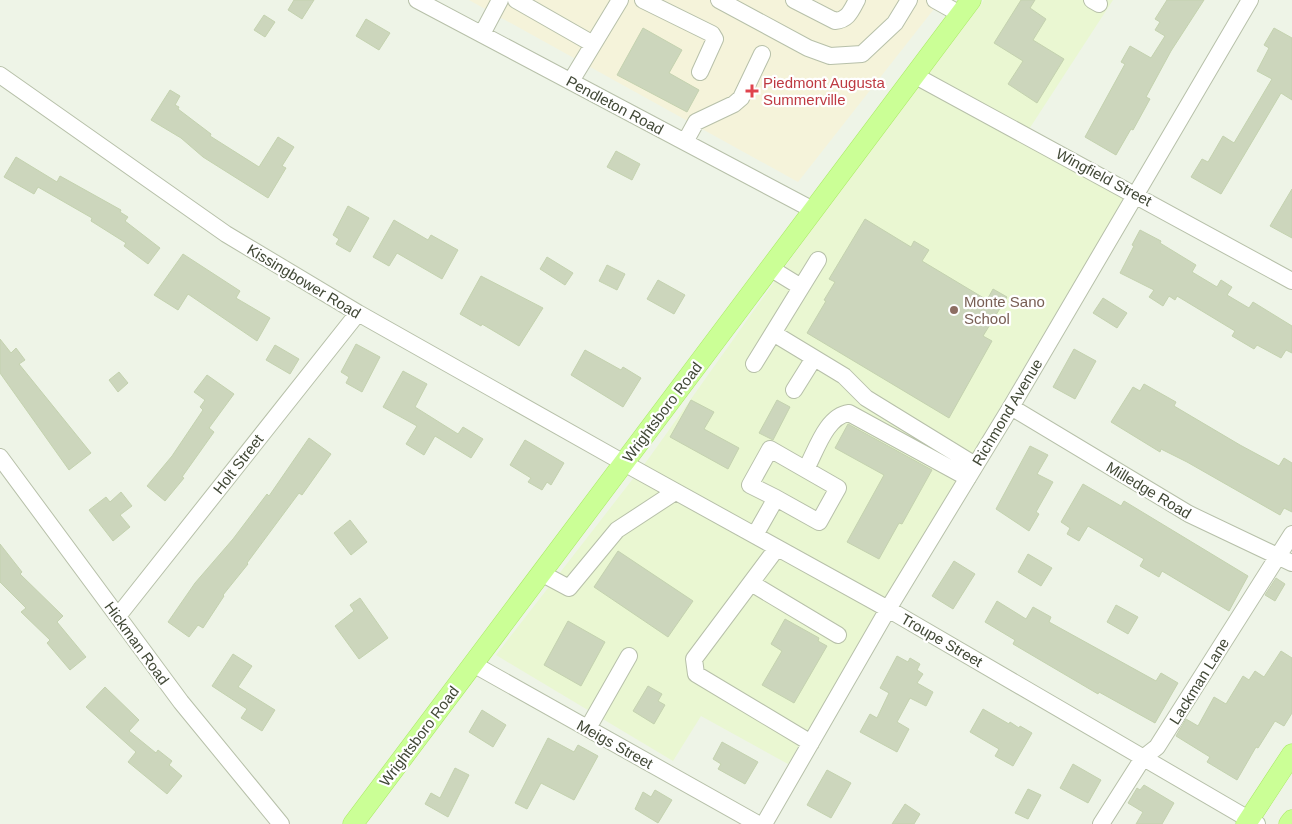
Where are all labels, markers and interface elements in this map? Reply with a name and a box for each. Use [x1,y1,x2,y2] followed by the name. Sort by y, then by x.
[564,72,666,138] street label: Pendleton Road
[763,74,885,108] place label: Piedmont Augusta Summerville
[745,84,759,98] marker: Piedmont Augusta Summerville
[1053,145,1155,210] street label: Wingfield Street
[244,240,364,322] street label: Kissingbower Road
[964,293,1045,327] place label: Monte Sano School
[948,304,960,316] marker: Monte Sano School
[968,356,1046,468] street label: Richmond Avenue
[619,359,705,465] street label: Wrightsboro Road
[209,430,267,497] street label: Holt Street
[1104,458,1194,522] street label: Milledge Road
[101,598,173,688] street label: Hickman Road
[898,610,986,671] street label: Troupe Street
[1166,635,1232,727] street label: Lackman Lane
[376,683,462,789] street label: Wrightsboro Road
[574,716,657,772] street label: Meigs Street

